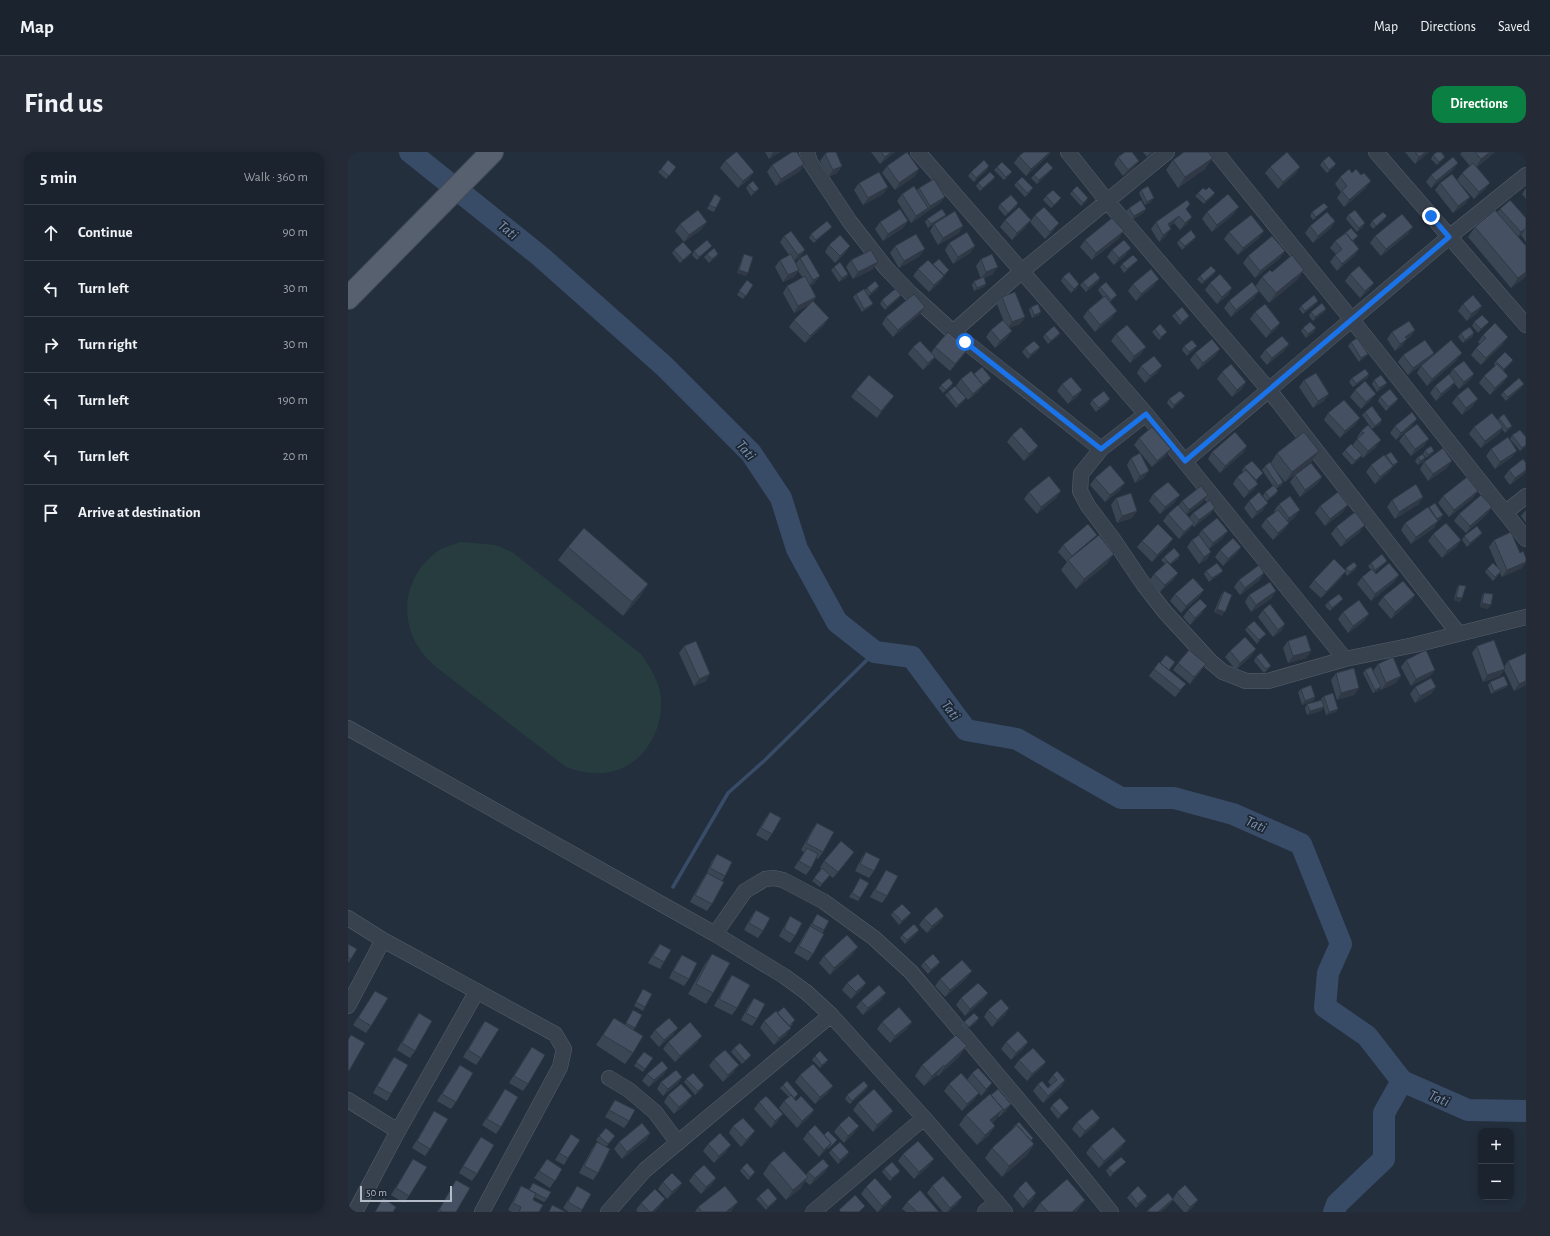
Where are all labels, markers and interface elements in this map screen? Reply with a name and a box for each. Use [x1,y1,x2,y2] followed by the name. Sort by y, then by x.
[20,18,54,37] text: Map
[1374,20,1398,34] text: Map
[1420,20,1476,34] text: Directions
[1498,20,1530,34] text: Saved
[1432,86,1526,123] button: Directions
[24,90,103,118] text: Find us
[40,169,77,186] text: 5 min
[244,171,308,184] text: Walk · 360 m
[1422,207,1440,225] route end
[495,218,521,243] water label: Tati
[40,222,62,244] icon: ahead
[78,225,133,240] text: Continue
[282,226,308,239] text: 90 m
[40,278,62,300] icon: left
[78,281,129,296] text: Turn left
[283,282,308,295] text: 30 m
[956,333,974,351] route start
[40,334,62,356] icon: right
[78,337,137,352] text: Turn right
[283,338,308,351] text: 30 m
[40,390,62,412] icon: left
[78,393,129,408] text: Turn left
[278,394,308,407] text: 190 m
[733,438,758,463] water label: Tati
[40,446,62,468] icon: left
[78,449,129,464] text: Turn left
[283,450,308,463] text: 20 m
[40,502,62,524] icon: arrive
[78,505,201,520] text: Arrive at destination
[938,697,963,723] water label: Tati
[1243,813,1268,836] water label: Tati
[1426,1087,1451,1109] water label: Tati
[1478,1128,1514,1200] map controls
[1478,1128,1514,1164] button: +
[1478,1164,1514,1200] button: −
[360,1184,452,1203] scale bar
[366,1187,387,1198] text: 50 m

